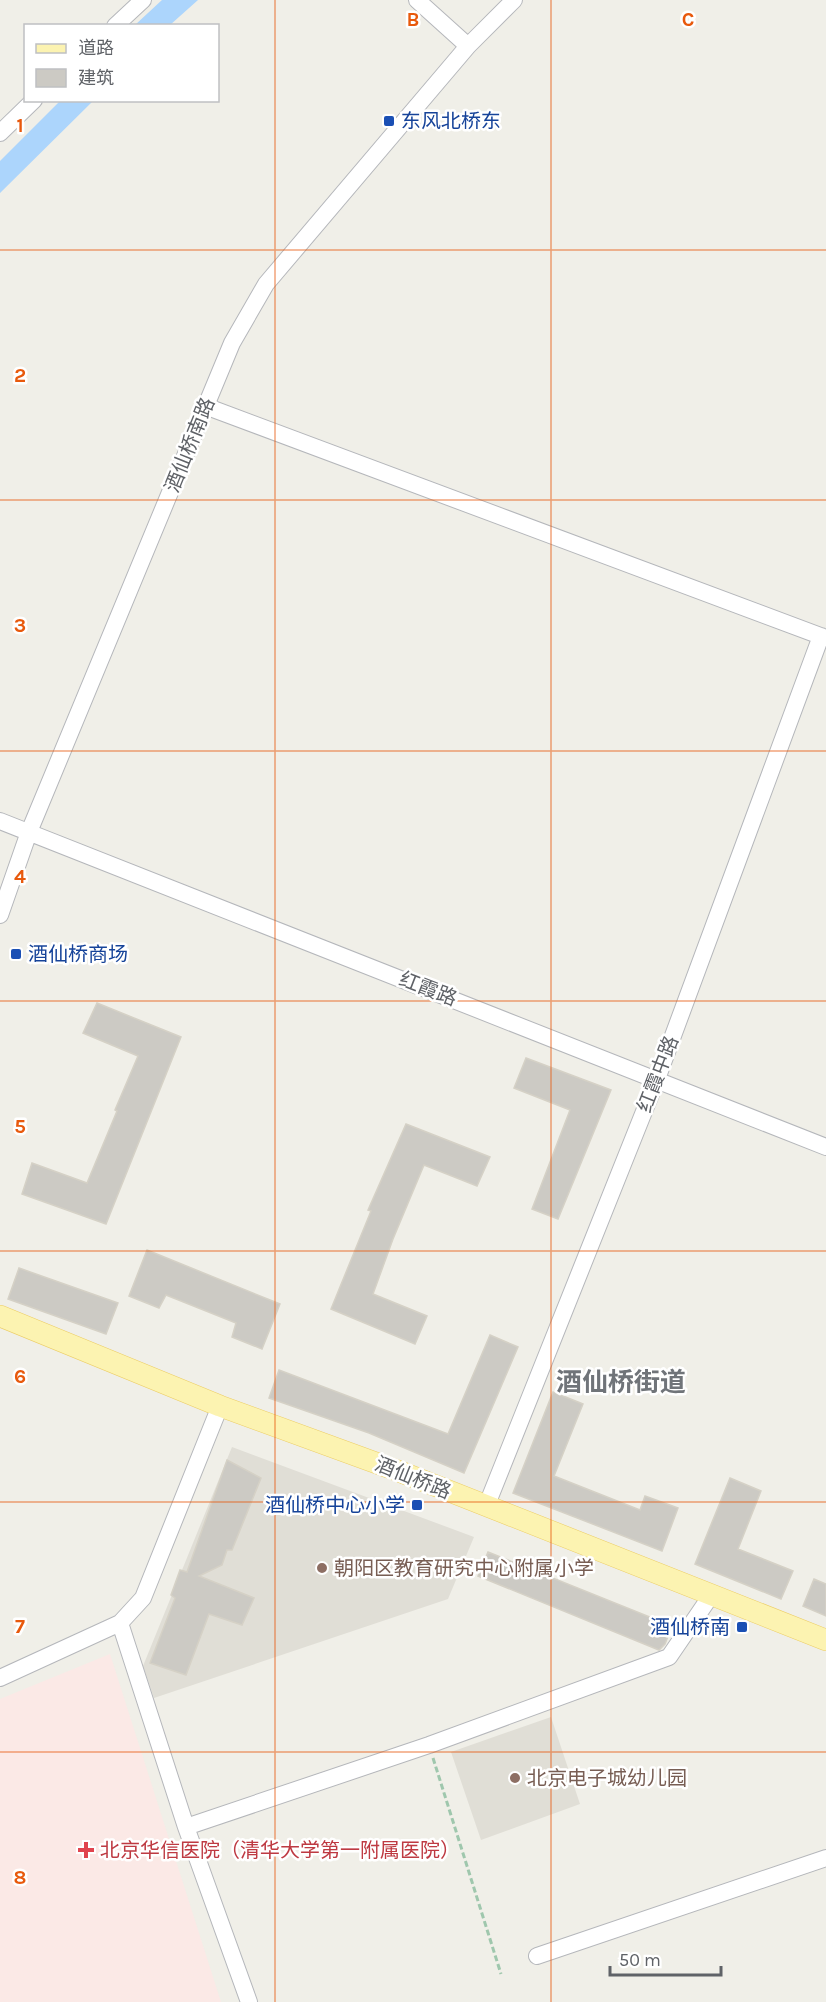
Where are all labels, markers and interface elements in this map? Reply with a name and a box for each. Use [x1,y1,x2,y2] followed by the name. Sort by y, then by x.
[407,8,419,31] text: B
[682,8,694,31] text: C
[24,24,219,102] legend
[78,37,114,59] text: 道路
[78,67,114,89] text: 建筑
[401,110,501,133] place label: 东风北桥东
[16,114,24,137] text: 1
[382,114,396,128] marker: 东风北桥东
[14,364,26,387] text: 2
[161,394,219,496] street label: 酒仙桥南路
[14,614,26,637] text: 3
[14,865,26,888] text: 4
[28,943,128,966] place label: 酒仙桥商场
[9,947,23,961] marker: 酒仙桥商场
[396,968,460,1010] street label: 红霞路
[633,1033,683,1115] street label: 红霞中路
[14,1115,26,1138] text: 5
[14,1365,26,1388] text: 6
[556,1367,686,1398] district label: 酒仙桥街道
[372,1452,454,1504] street label: 酒仙桥路
[265,1494,405,1517] place label: 酒仙桥中心小学
[410,1498,424,1512] marker: 酒仙桥中心小学
[334,1557,594,1580] place label: 朝阳区教育研究中心附属小学
[315,1561,329,1575] marker: 朝阳区教育研究中心附属小学
[15,1615,25,1638] text: 7
[650,1616,730,1639] place label: 酒仙桥南
[735,1620,749,1634] marker: 酒仙桥南
[527,1767,687,1790] place label: 北京电子城幼儿园
[508,1771,522,1785] marker: 北京电子城幼儿园
[100,1839,460,1862] place label: 北京华信医院（清华大学第一附属医院）
[77,1841,95,1859] marker: 北京华信医院（清华大学第一附属医院）
[14,1866,26,1889] text: 8
[610,1939,721,1977] scale bar
[619,1949,661,1971] text: 50 m

